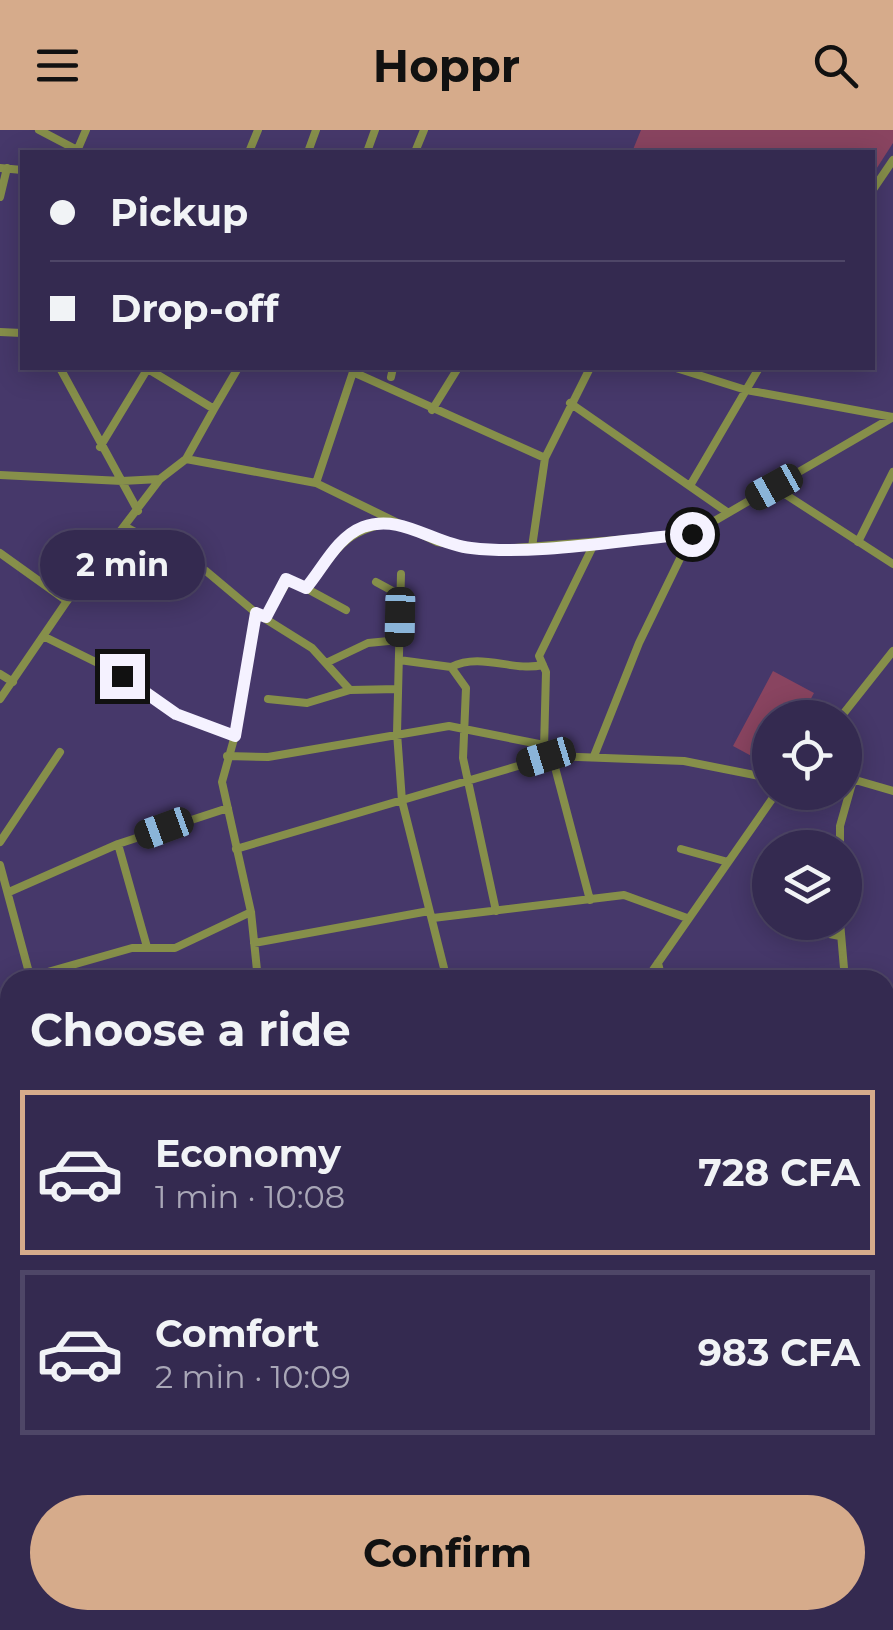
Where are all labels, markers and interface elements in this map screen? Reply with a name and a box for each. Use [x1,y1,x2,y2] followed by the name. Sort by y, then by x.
[30,38,85,93] icon: menu
[373,38,520,93] text: Hoppr
[808,38,863,93] icon: search
[110,189,248,236] text: Pickup
[110,285,279,332] text: Drop-off
[740,459,808,515] car
[670,512,715,557] route start
[39,531,204,601] callout: 2 min
[76,545,169,584] text: 2 min
[384,587,416,647] car
[100,654,145,699] route end
[752,700,862,940] map controls
[752,700,862,810] button: locate
[513,734,579,780] car
[131,804,197,852] car
[752,830,862,940] button: layers
[30,1002,351,1057] text: Choose a ride
[35,1128,125,1218] icon: car
[155,1130,341,1177] text: Economy
[698,1149,860,1196] text: 728 CFA
[155,1177,345,1216] text: 1 min · 10:08
[35,1308,125,1398] icon: car
[155,1310,319,1357] text: Comfort
[698,1329,860,1376] text: 983 CFA
[155,1357,351,1396] text: 2 min · 10:09
[30,1495,865,1610] button: Confirm

